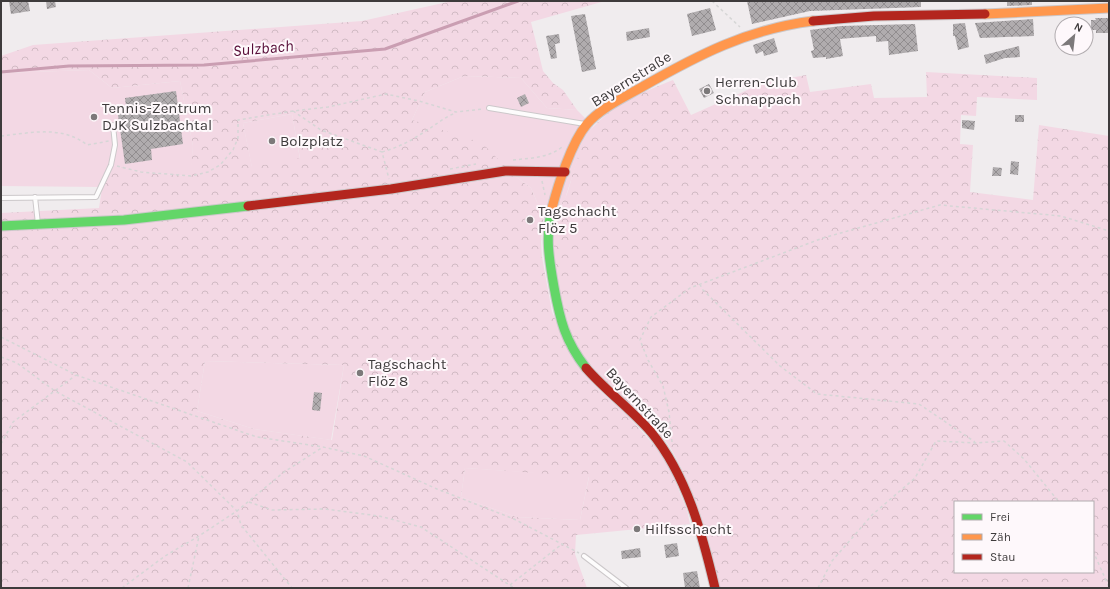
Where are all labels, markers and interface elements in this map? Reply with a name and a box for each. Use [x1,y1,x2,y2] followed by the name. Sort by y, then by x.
[1054,16,1094,56] north arrow
[1072,20,1085,35] text: N
[232,36,294,60] water label: Sulzbach
[588,47,674,111] street label: Bayernstraße
[715,73,801,108] place label: Herren-Club Schnappach
[702,86,712,96] marker: Herren-Club Schnappach
[102,99,212,134] place label: Tennis-Zentrum DJK Sulzbachtal
[89,112,99,122] marker: Tennis-Zentrum DJK Sulzbachtal
[280,132,343,150] place label: Bolzplatz
[267,136,277,146] marker: Bolzplatz
[538,202,617,237] place label: Tagschacht Flöz 5
[525,215,535,225] marker: Tagschacht Flöz 5
[368,355,447,390] place label: Tagschacht Flöz 8
[602,364,678,442] street label: Bayernstraße
[355,368,365,378] marker: Tagschacht Flöz 8
[954,501,1094,573] legend
[990,510,1010,524] text: Frei
[645,520,732,538] place label: Hilfsschacht
[632,524,642,534] marker: Hilfsschacht
[990,530,1011,544] text: Zäh
[990,550,1016,564] text: Stau

